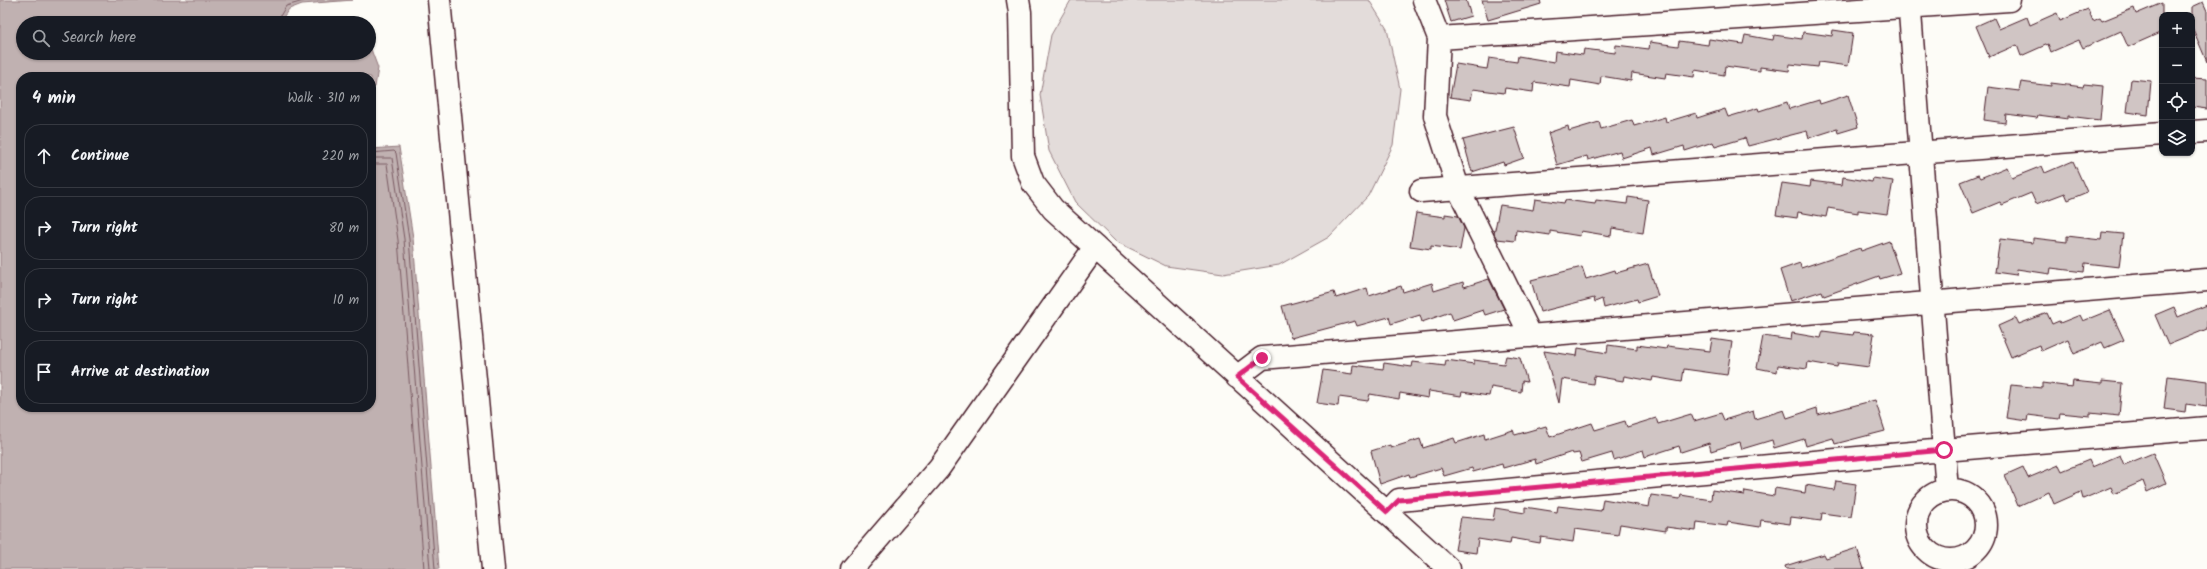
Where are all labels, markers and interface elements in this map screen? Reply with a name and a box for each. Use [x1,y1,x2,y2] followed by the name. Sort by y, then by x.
[2159,12,2195,156] map controls
[2159,12,2195,48] button: +
[16,16,376,60] search box
[62,26,136,50] text: Search here
[30,27,52,49] icon: search
[2159,48,2195,84] button: −
[2159,84,2195,120] button: locate
[32,85,76,112] text: 4 min
[287,88,360,109] text: Walk · 310 m
[2159,120,2195,156] button: layers
[71,144,129,168] text: Continue
[33,145,55,167] icon: ahead
[322,146,359,167] text: 220 m
[71,216,138,240] text: Turn right
[33,217,55,239] icon: right
[329,218,359,239] text: 80 m
[71,288,138,312] text: Turn right
[33,289,55,311] icon: right
[333,290,359,311] text: 10 m
[1253,349,1271,367] route end
[71,360,210,384] text: Arrive at destination
[33,361,55,383] icon: arrive
[1935,441,1953,459] route start

